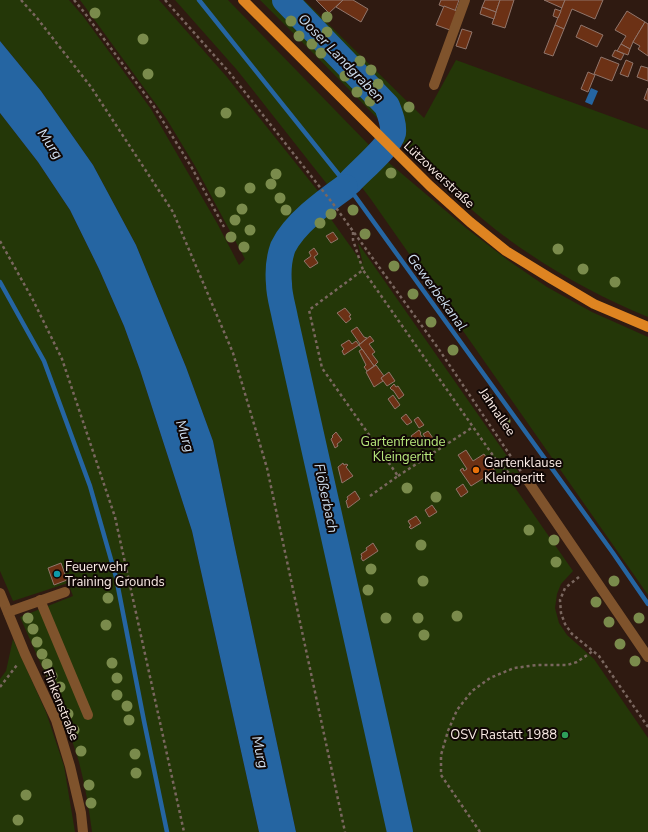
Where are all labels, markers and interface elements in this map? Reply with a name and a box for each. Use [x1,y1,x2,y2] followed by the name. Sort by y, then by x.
[294,9,388,107] water label: Ooser Landgraben
[33,125,67,163] water label: Murg
[399,137,479,213] street label: Lützowerstraße
[403,250,471,334] water label: Gewerbekanal
[474,384,520,440] street label: Jahnallee
[171,417,199,455] water label: Murg
[360,433,446,466] park label: Gartenfreunde Kleingeritt
[484,454,562,487] place label: Gartenklause Kleingeritt
[309,461,343,535] water label: Flößerbach
[471,465,481,475] marker: Gartenklause Kleingeritt
[65,558,165,591] place label: Feuerwehr Training Grounds
[52,569,62,579] marker: Feuerwehr Training Grounds
[39,667,83,743] street label: Finkenstraße
[450,726,557,744] place label: OSV Rastatt 1988
[560,730,570,740] marker: OSV Rastatt 1988
[247,734,273,770] water label: Murg

